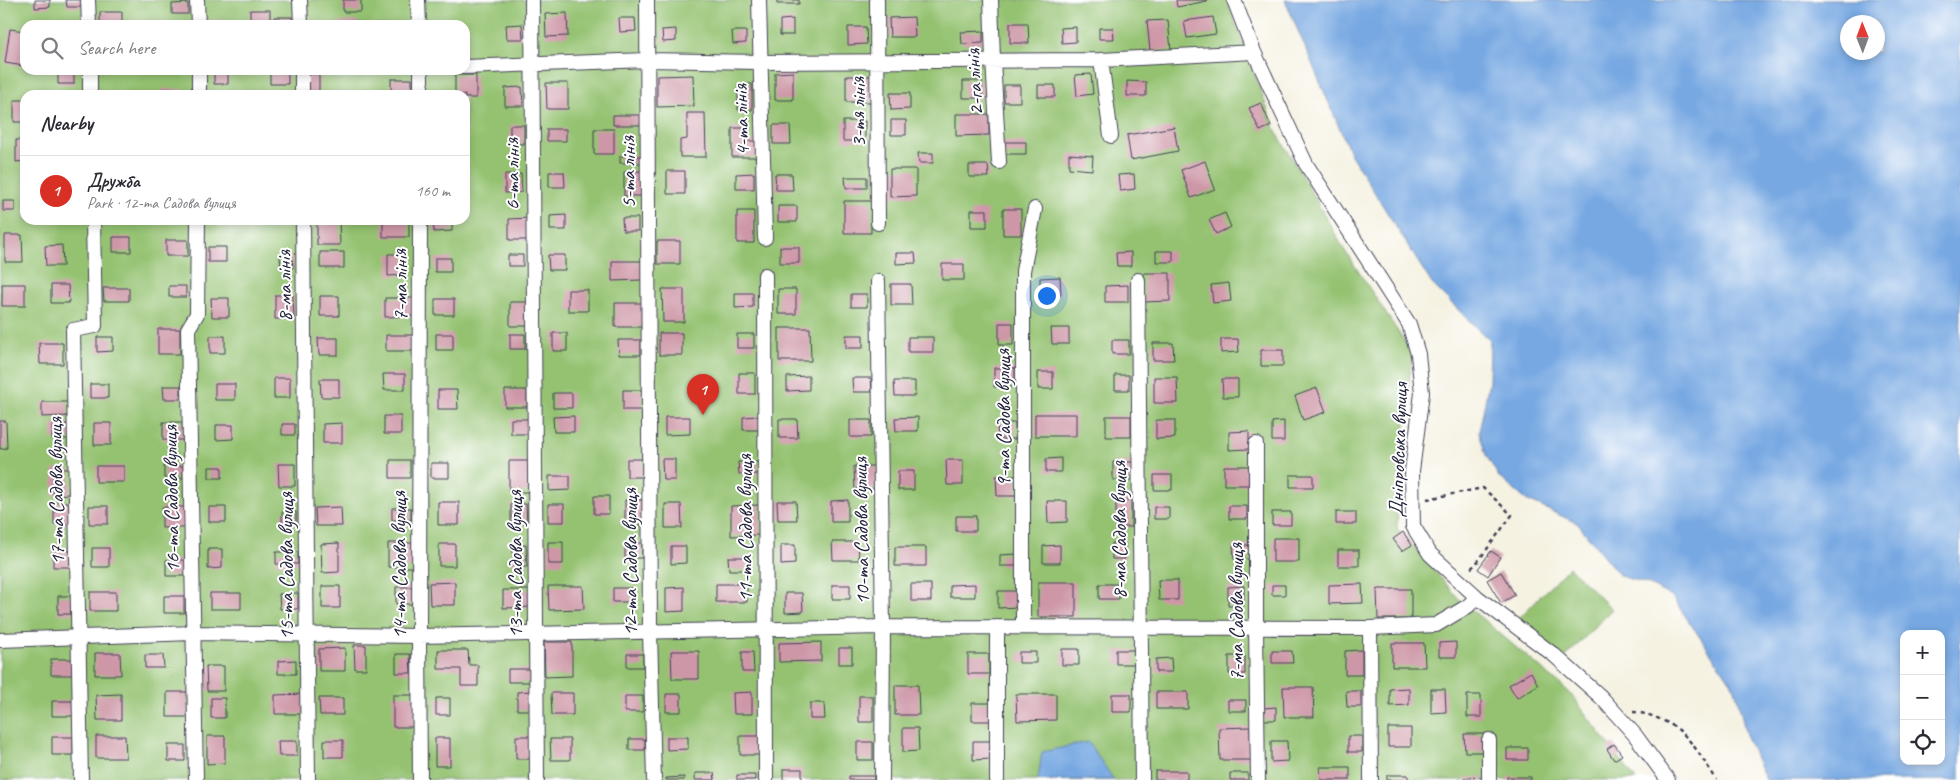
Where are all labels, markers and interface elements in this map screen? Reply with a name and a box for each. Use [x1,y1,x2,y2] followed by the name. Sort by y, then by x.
[1840,15,1885,60] north arrow
[20,20,470,75] search box
[38,34,66,62] icon: search
[78,36,155,60] text: Search here
[959,47,989,116] street label: 2-га лінія
[845,75,871,147] street label: 3-тя лінія
[727,82,755,157] street label: 4-та лінія
[40,110,93,136] text: Nearby
[615,135,641,208] street label: 5-та лінія
[499,137,525,210] street label: 6-та лінія
[87,169,140,193] text: Дружба
[52,181,60,201] text: 1
[416,181,450,201] text: 160 m
[87,193,236,213] text: Park · 12-та Садова вулиця
[270,248,298,322] street label: 8-ма лінія
[387,248,413,321] street label: 7-ма лінія
[1034,283,1060,309] your location
[990,347,1016,487] street label: 9-та Садова вулиця
[687,374,719,415] pin: 1
[1383,381,1413,518] street label: Дніпровська вулиця
[42,415,70,565] street label: 17-та Садова вулиця
[157,423,185,573] street label: 16-та Садова вулиця
[732,453,758,602] street label: 11-та Садова вулиця
[847,455,875,605] street label: 10-та Садова вулиця
[1106,460,1132,599] street label: 8-ма Садова вулиця
[617,487,643,636] street label: 12-та Садова вулиця
[502,489,528,638] street label: 13-та Садова вулиця
[386,490,412,639] street label: 14-та Садова вулиця
[273,491,299,640] street label: 15-та Садова вулиця
[1223,542,1249,681] street label: 7-ма Садова вулиця
[1900,630,1945,765] map controls
[1900,630,1945,675] button: +
[1900,675,1945,720] button: −
[1900,720,1945,765] button: locate

